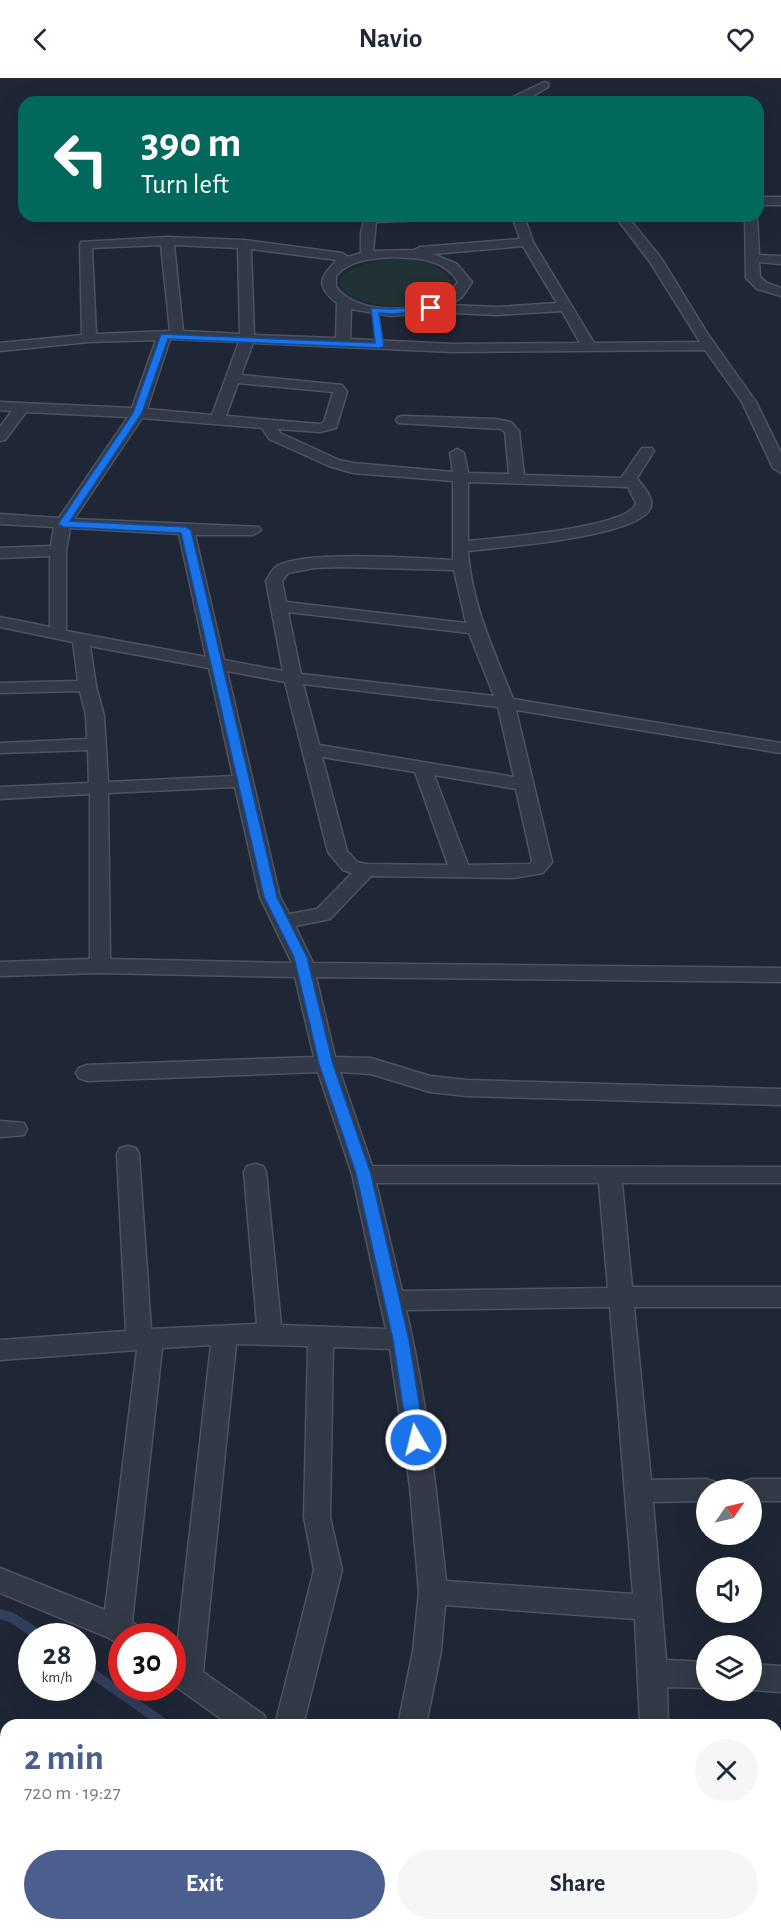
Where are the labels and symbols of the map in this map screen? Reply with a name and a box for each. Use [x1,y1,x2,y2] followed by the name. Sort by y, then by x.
[405,282,456,333] pin
[384,1408,448,1472] position arrow
[696,1479,762,1545] north arrow
[108,1623,186,1701] speed limit sign: 30

